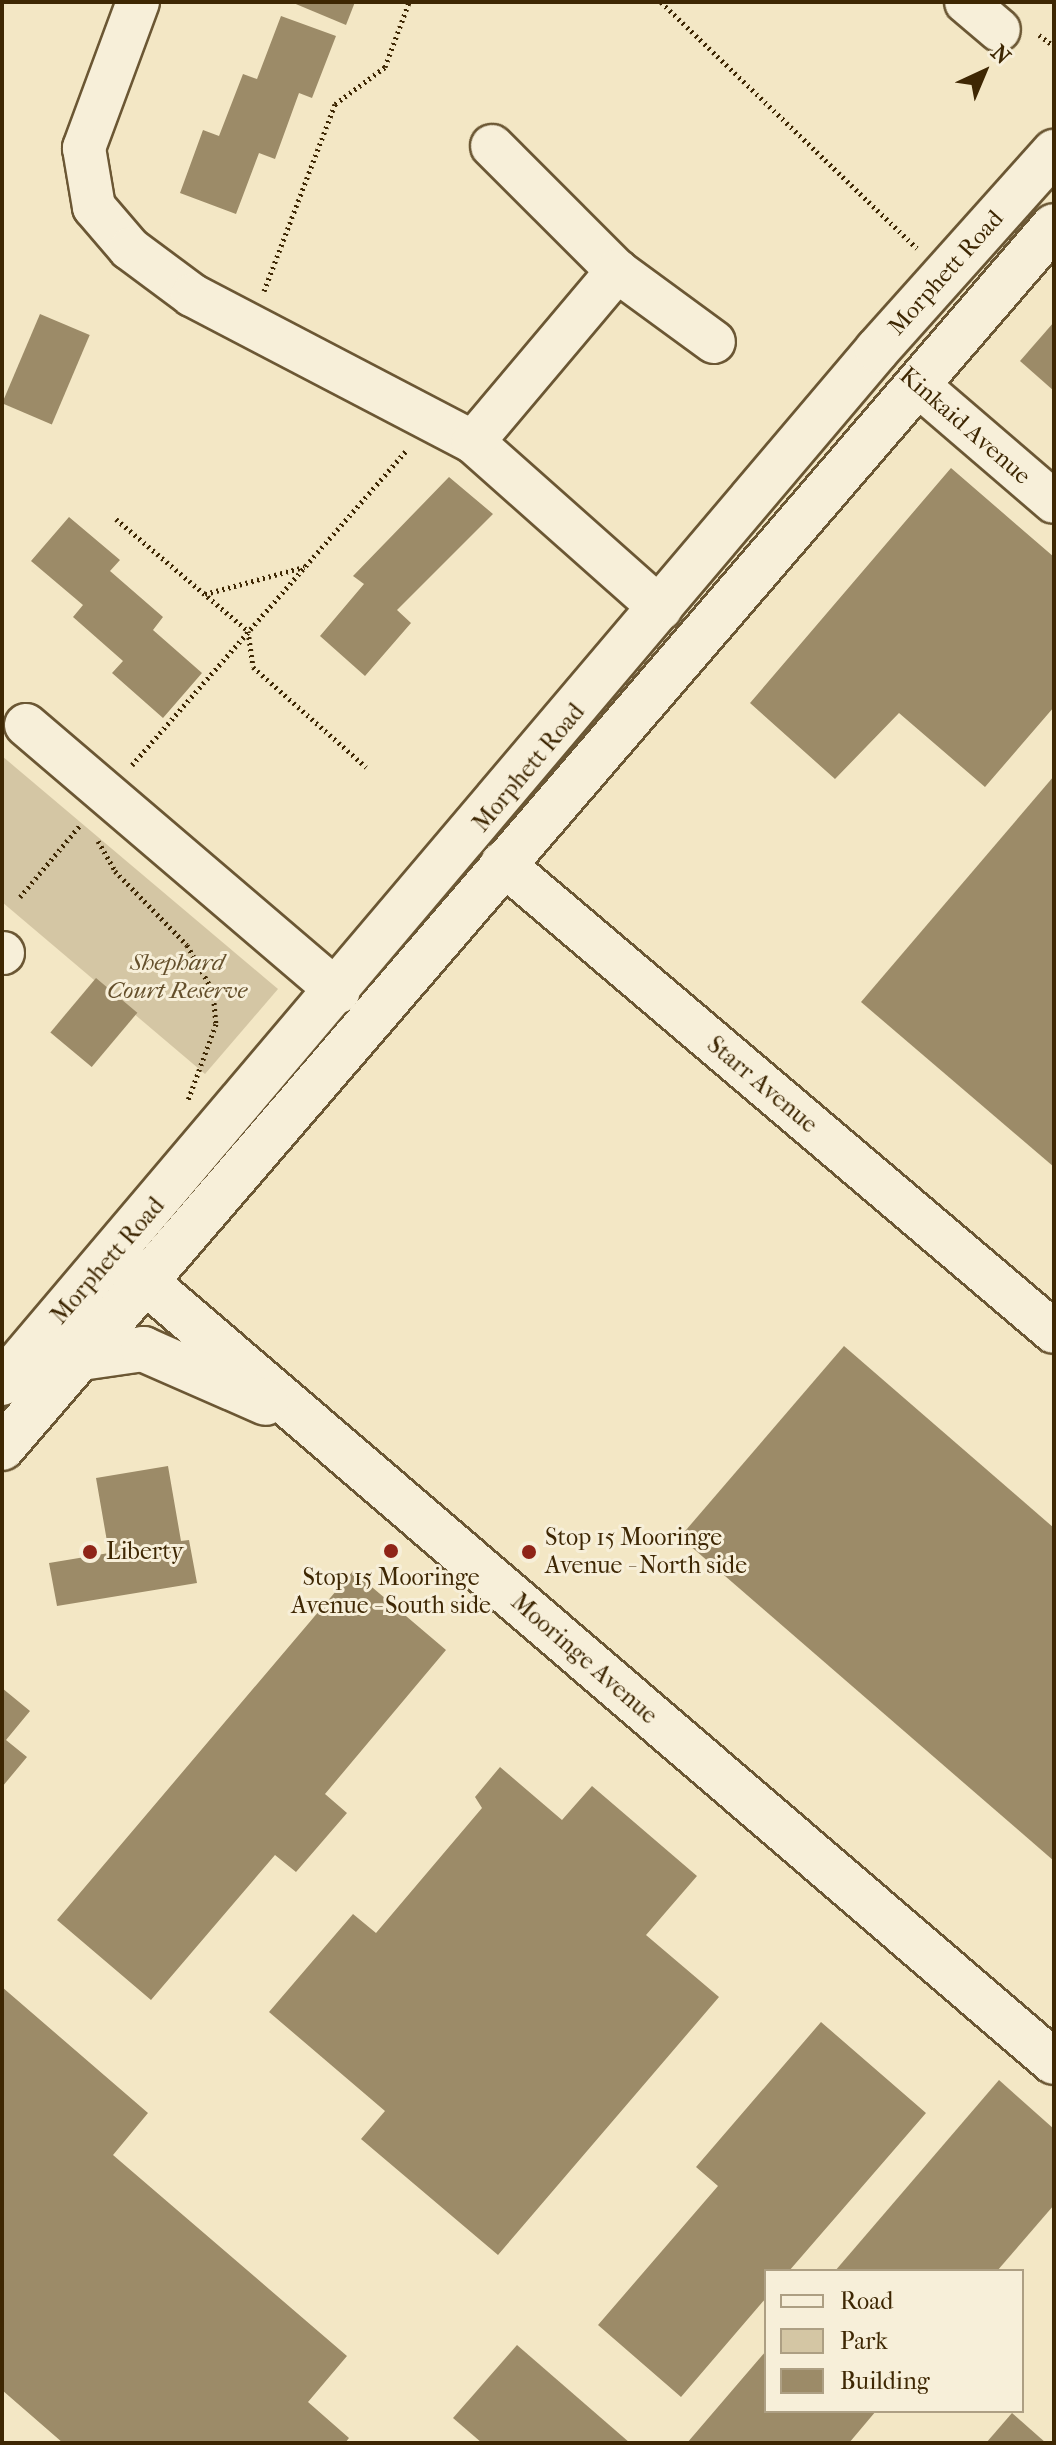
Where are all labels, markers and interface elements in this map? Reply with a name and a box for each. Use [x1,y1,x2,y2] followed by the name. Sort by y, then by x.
[944,32,1024,112] north arrow
[986,40,1016,70] text: N
[882,205,1010,341] street label: Morphett Road
[893,361,1037,491] street label: Kinkaid Avenue
[467,698,591,838] street label: Morphett Road
[107,949,247,1005] park label: Shephard Court Reserve
[701,1031,823,1139] street label: Starr Avenue
[45,1192,171,1330] street label: Morphett Road
[545,1524,747,1580] place label: Stop 15 Mooringe Avenue - North side
[106,1538,183,1566] place label: Liberty
[382,1542,400,1560] marker: Stop 15 Mooringe Avenue - South side
[81,1543,99,1561] marker: Liberty
[520,1543,538,1561] marker: Stop 15 Mooringe Avenue - North side
[291,1564,491,1620] place label: Stop 15 Mooringe Avenue - South side
[505,1588,663,1730] street label: Mooringe Avenue
[764,2269,1024,2413] legend
[840,2287,893,2315] text: Road
[840,2327,888,2355] text: Park
[840,2367,930,2395] text: Building

